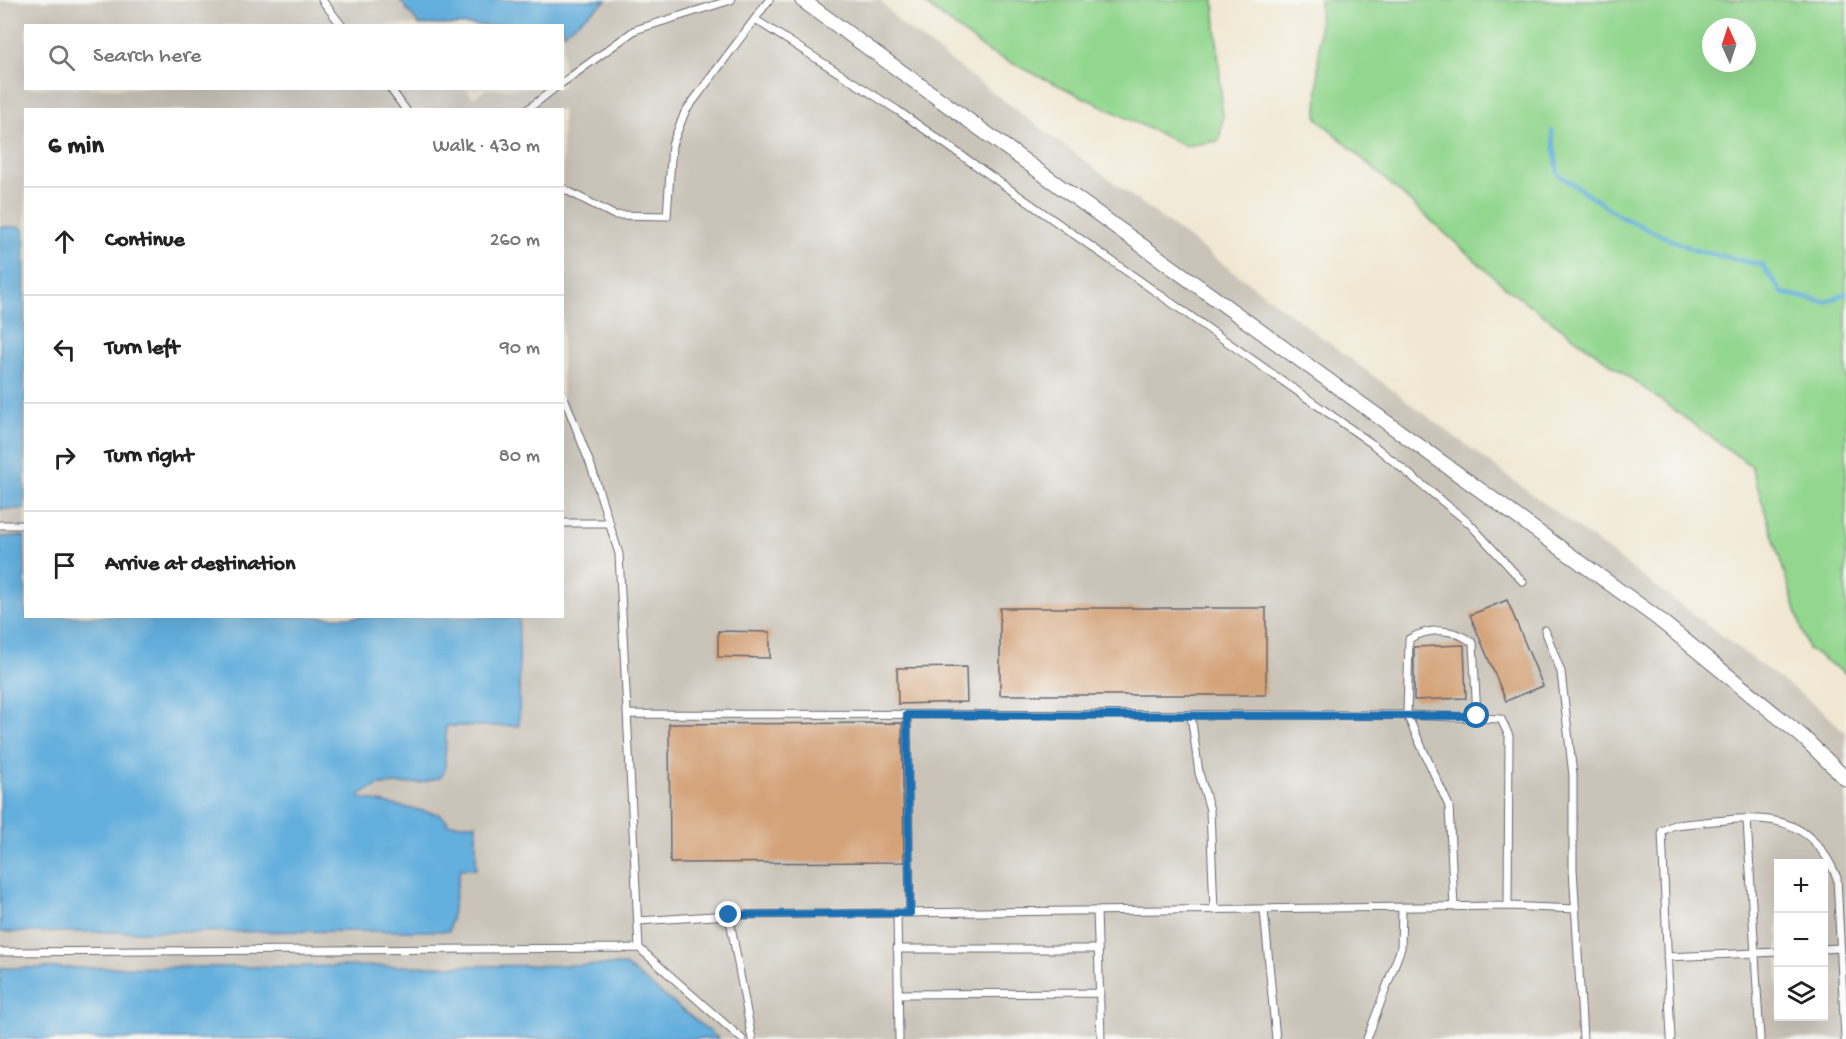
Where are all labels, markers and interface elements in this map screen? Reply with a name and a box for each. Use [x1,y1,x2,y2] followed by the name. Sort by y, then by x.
[1702,18,1756,72] north arrow
[24,24,564,90] search box
[45,41,78,74] icon: search
[93,44,201,70] text: Search here
[48,132,104,163] text: 6 min
[433,136,540,159] text: Walk · 430 m
[48,225,81,258] icon: ahead
[105,228,185,254] text: Continue
[490,230,540,253] text: 260 m
[48,333,81,366] icon: left
[105,336,179,362] text: Turn left
[500,338,540,361] text: 90 m
[48,441,81,474] icon: right
[105,444,193,470] text: Turn right
[499,446,540,469] text: 80 m
[48,549,81,582] icon: arrive
[105,552,295,578] text: Arrive at destination
[1463,702,1489,728] route start
[1774,859,1828,1021] map controls
[1774,859,1828,913] button: +
[715,901,741,927] route end
[1774,913,1828,967] button: −
[1774,967,1828,1021] button: layers

